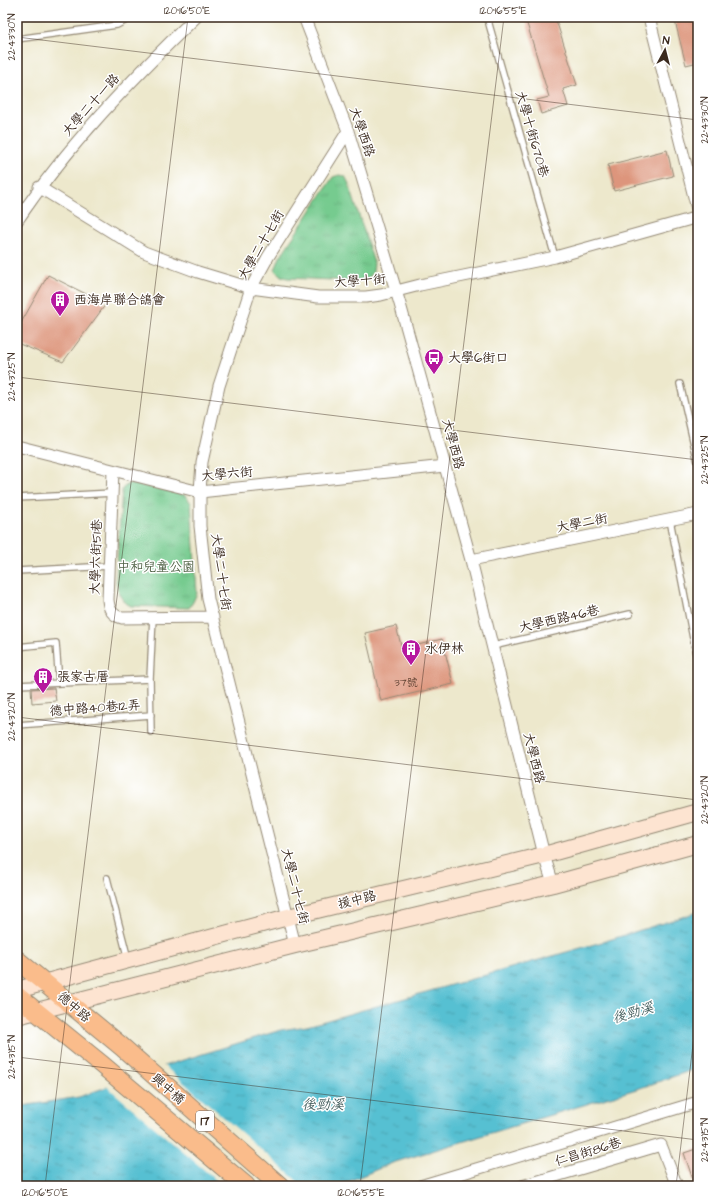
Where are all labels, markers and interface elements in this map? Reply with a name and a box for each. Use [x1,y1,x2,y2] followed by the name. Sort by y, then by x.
[164,4,210,18] text: 120°16'50"E
[479,4,527,18] text: 120°16'55"E
[5,13,19,61] text: 22°43'30"N
[645,30,685,70] north arrow
[662,33,671,48] text: N
[58,70,124,140] street label: 大學二十一路
[511,89,553,179] street label: 大學十街670巷
[698,96,712,144] text: 22°43'30"N
[345,104,379,160] street label: 大學西路
[234,207,288,283] street label: 大學二十七街
[333,270,387,292] street label: 大學十街
[49,289,71,317] building icon: 西海岸聯合鴿會
[74,291,165,309] place label: 西海岸聯合鴿會
[423,347,445,375] bus stop icon: 大學6街口
[448,349,508,367] place label: 大學6街口
[5,353,19,401] text: 22°43'25"N
[438,417,468,471] street label: 大學西路
[698,436,712,484] text: 22°43'25"N
[200,463,254,485] street label: 大學六街
[555,509,609,537] street label: 大學二街
[86,519,106,595] street label: 大學六街51巷
[207,532,235,612] street label: 大學二十七街
[117,558,195,576] park label: 中和兒童公園
[517,601,601,637] street label: 大學西路46巷
[400,638,422,666] building icon: 水伊林
[425,640,464,658] place label: 水伊林
[32,666,54,694] building icon: 張家古厝
[57,668,109,686] place label: 張家古厝
[394,675,418,690] house number: 37號
[5,693,19,741] text: 22°43'20"N
[49,696,141,720] street label: 德中路40巷12弄
[519,731,549,785] street label: 大學西路
[698,776,712,824] text: 22°43'20"N
[277,846,313,926] street label: 大學二十七街
[336,887,378,913] street label: 援中路
[53,987,95,1027] street label: 德中路
[610,997,657,1028] water label: 後勁溪
[5,1035,19,1079] text: 22°43'15"N
[147,1069,189,1109] street label: 興中橋
[302,1095,345,1115] water label: 後勁溪
[196,1111,214,1131] road number: 17
[698,1118,712,1162] text: 22°43'15"N
[553,1133,623,1171] street label: 仁昌街86巷
[22,1186,68,1200] text: 120°16'50"E
[337,1186,385,1200] text: 120°16'55"E

